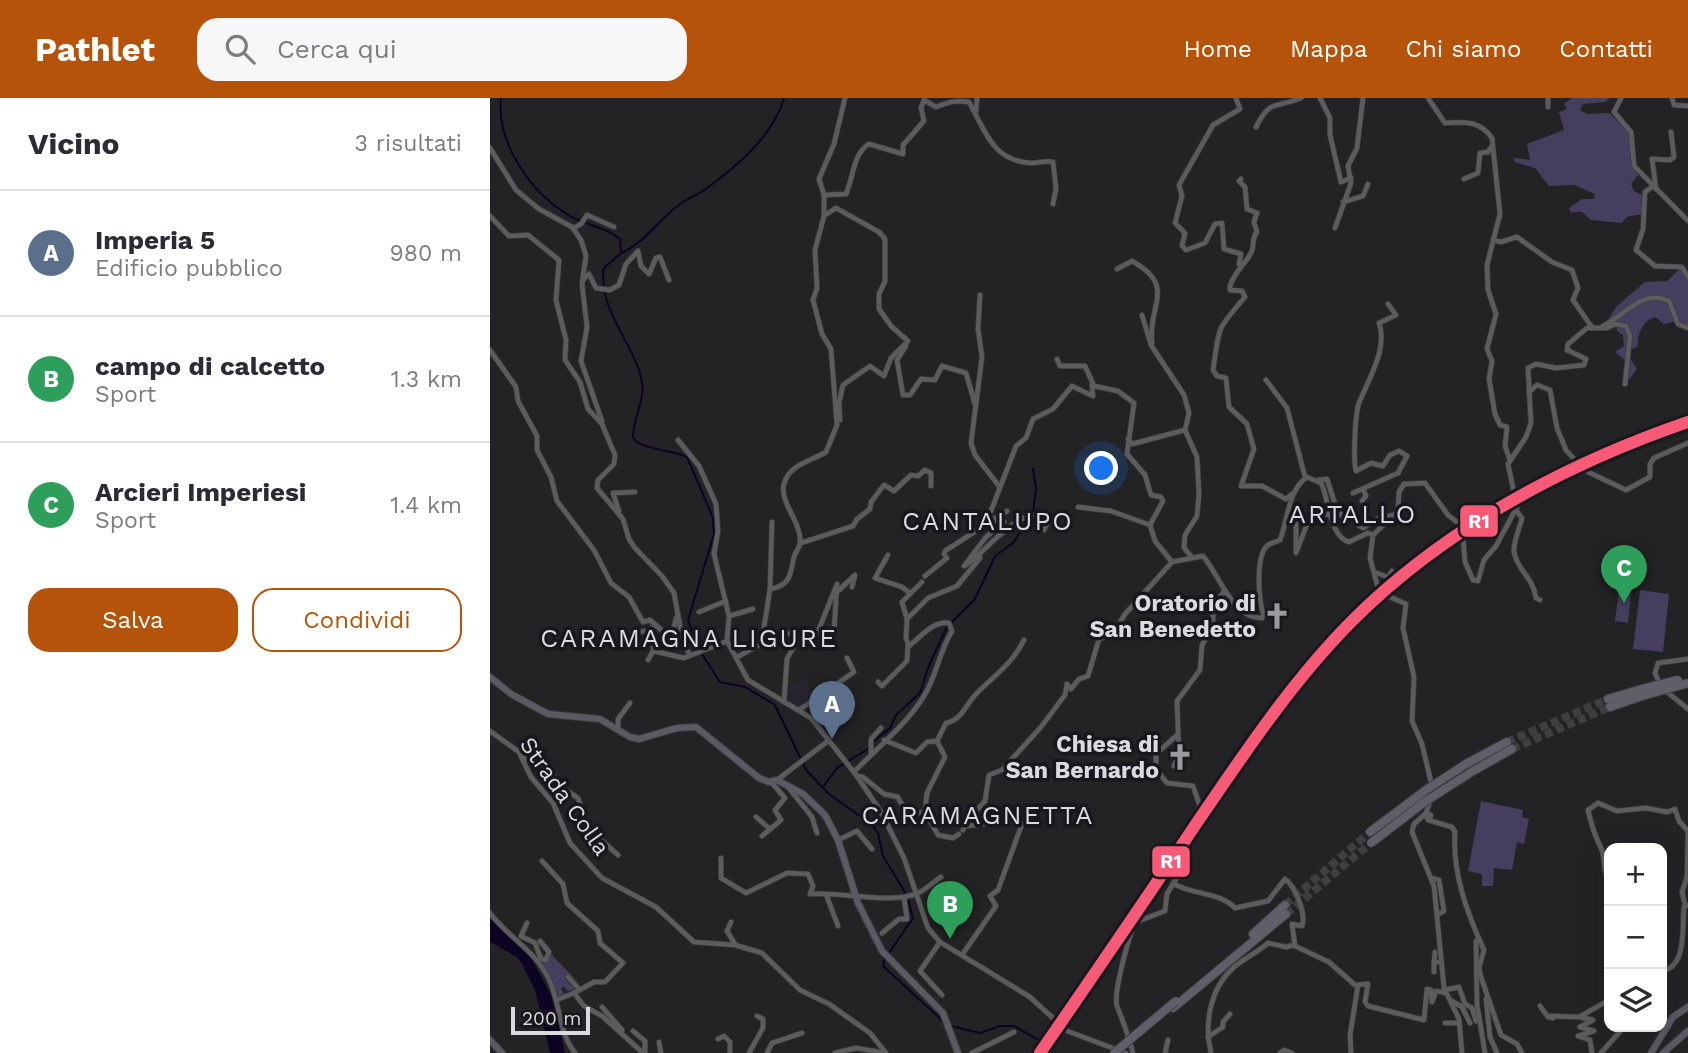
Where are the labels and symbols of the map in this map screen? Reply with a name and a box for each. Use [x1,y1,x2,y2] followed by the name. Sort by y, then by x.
[1084,451,1118,485] your location
[1289,499,1417,529] district label: ARTALLO
[1459,504,1499,538] line badge: R1
[902,506,1074,536] district label: CANTALUPO
[1468,510,1490,533] text: R1
[1601,545,1647,603] pin: C
[1090,590,1256,643] place label: Oratorio di San Benedetto
[1262,601,1292,631] church icon: Oratorio di San Benedetto
[540,623,838,653] district label: CARAMAGNA LIGURE
[809,681,855,739] pin: A
[1006,731,1159,784] place label: Chiesa di San Bernardo
[514,732,615,861] street label: Strada Colla
[1165,742,1195,772] church icon: Chiesa di San Bernardo
[862,800,1094,830] district label: CARAMAGNETTA
[1151,845,1191,878] line badge: R1
[1160,850,1182,873] text: R1
[927,881,973,939] pin: B
[511,1004,590,1036] scale bar

